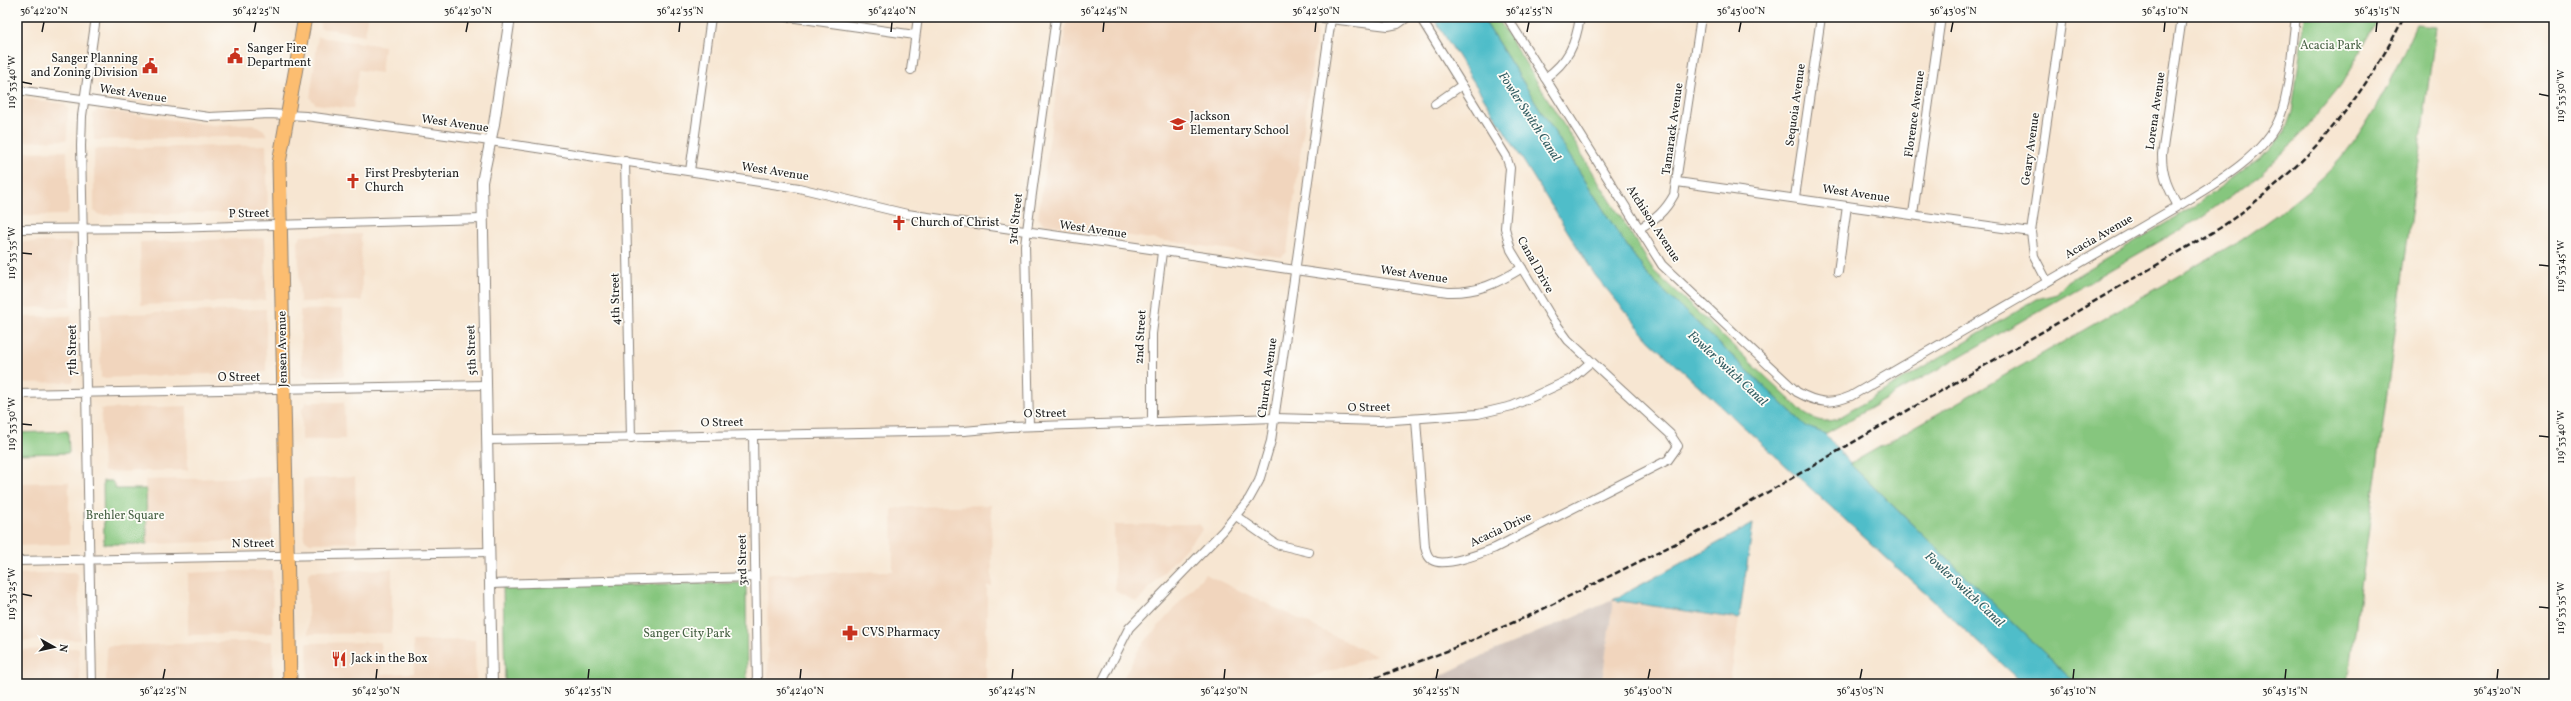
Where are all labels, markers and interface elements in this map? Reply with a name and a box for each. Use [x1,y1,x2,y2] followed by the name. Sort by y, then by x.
[20,4,69,18] text: 36°42'20"N
[232,4,280,18] text: 36°42'25"N
[444,4,492,18] text: 36°42'30"N
[656,4,704,18] text: 36°42'35"N
[868,4,917,18] text: 36°42'40"N
[1081,4,1128,18] text: 36°42'45"N
[1292,4,1340,18] text: 36°42'50"N
[1506,4,1553,18] text: 36°42'55"N
[1717,4,1766,18] text: 36°43'00"N
[1929,4,1977,18] text: 36°43'05"N
[2142,4,2189,18] text: 36°43'10"N
[2354,4,2400,18] text: 36°43'15"N
[2300,38,2362,54] park label: Acacia Park
[247,41,311,71] place label: Sanger Fire Department
[226,47,244,65] public building icon: Sanger Fire Department
[31,51,138,81] place label: Sanger Planning and Zoning Division
[5,55,19,109] text: 119°33'40"W
[141,57,159,75] public building icon: Sanger Planning and Zoning Division
[1782,62,1810,147] street label: Sequoia Avenue
[1493,69,1565,166] water label: Fowler Switch Canal
[1901,69,1929,158] street label: Florence Avenue
[2554,69,2568,123] text: 119°33'50"W
[2143,71,2169,151] street label: Lorena Avenue
[98,81,168,107] street label: West Avenue
[1659,81,1687,176] street label: Tamarack Avenue
[1190,109,1289,139] place label: Jackson Elementary School
[420,111,490,137] street label: West Avenue
[2018,111,2044,186] street label: Geary Avenue
[1169,115,1187,133] school or university icon: Jackson Elementary School
[740,159,810,185] street label: West Avenue
[365,166,459,196] place label: First Presbyterian Church
[344,172,362,190] church icon: First Presbyterian Church
[1821,181,1891,207] street label: West Avenue
[1622,183,1684,266] street label: Atchison Avenue
[1005,192,1027,246] street label: 3rd Street
[228,206,270,222] street label: P Street
[2062,211,2136,263] street label: Acacia Avenue
[890,214,908,232] church icon: Church of Christ
[911,215,999,231] place label: Church of Christ
[1058,217,1128,243] street label: West Avenue
[5,227,19,279] text: 119°33'35"W
[1513,234,1557,296] street label: Canal Drive
[2554,240,2568,292] text: 119°33'45"W
[1379,262,1449,288] street label: West Avenue
[608,273,624,325] street label: 4th Street
[274,310,292,387] street label: Jensen Avenue
[1132,310,1150,364] street label: 2nd Street
[65,324,81,376] street label: 7th Street
[463,324,481,376] street label: 5th Street
[1683,327,1771,411] water label: Fowler Switch Canal
[1254,337,1282,419] street label: Church Avenue
[218,370,260,386] street label: O Street
[5,397,19,451] text: 119°33'30"W
[1348,400,1390,416] street label: O Street
[1024,406,1066,422] street label: O Street
[2554,410,2568,464] text: 119°33'40"W
[701,415,743,431] street label: O Street
[86,508,165,524] park label: Brehler Square
[1468,509,1535,551] street label: Acacia Drive
[735,534,751,586] street label: 3rd Street
[231,536,275,552] street label: N Street
[1920,548,2008,632] water label: Fowler Switch Canal
[5,568,19,620] text: 119°33'25"W
[2554,582,2568,634] text: 119°33'35"W
[841,624,859,642] pharmacy icon: CVS Pharmacy
[862,625,941,641] place label: CVS Pharmacy
[643,626,731,642] park label: Sanger City Park
[34,627,74,667] north arrow
[54,643,70,653] text: N
[330,650,348,668] restaurant icon: Jack in the Box
[351,651,427,667] place label: Jack in the Box
[139,684,187,698] text: 36°42'25"N
[352,684,400,698] text: 36°42'30"N
[564,684,612,698] text: 36°42'35"N
[776,684,825,698] text: 36°42'40"N
[989,684,1036,698] text: 36°42'45"N
[1200,684,1248,698] text: 36°42'50"N
[1413,684,1460,698] text: 36°42'55"N
[1624,684,1673,698] text: 36°43'00"N
[1836,684,1884,698] text: 36°43'05"N
[2050,684,2097,698] text: 36°43'10"N
[2262,684,2308,698] text: 36°43'15"N
[2473,684,2521,698] text: 36°43'20"N

